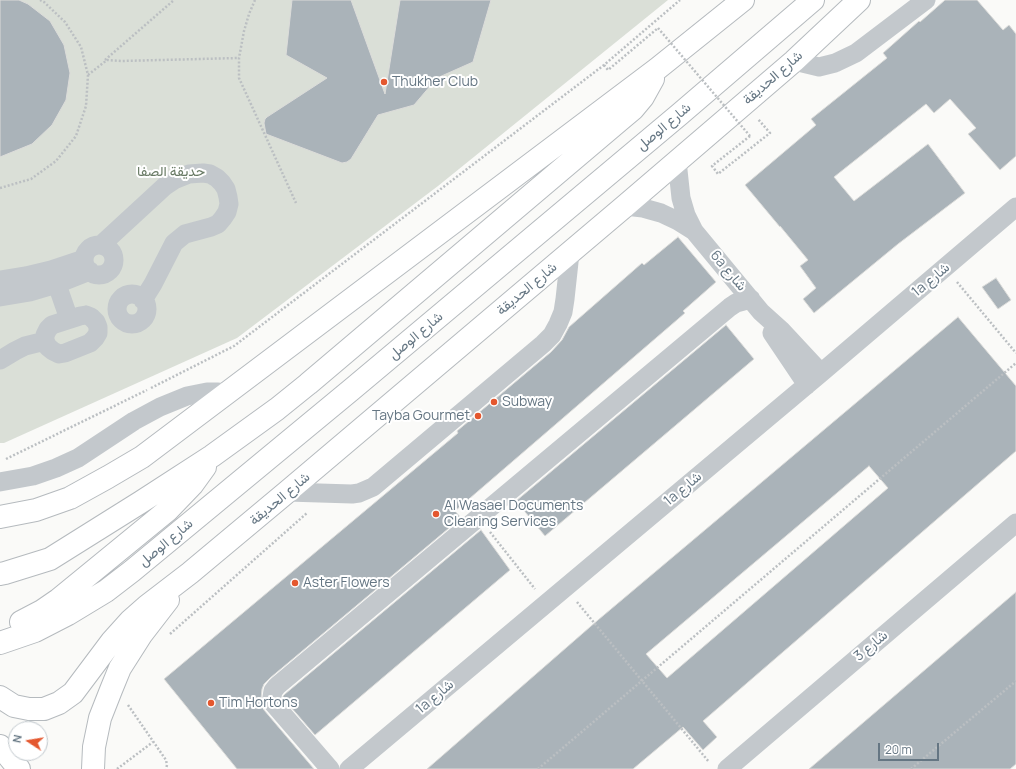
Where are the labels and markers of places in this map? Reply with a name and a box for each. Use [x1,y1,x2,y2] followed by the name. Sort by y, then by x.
[392,74,478,90] place label: Thukher Club
[379,77,389,87] marker: Thukher Club
[502,394,552,410] place label: Subway
[489,397,499,407] marker: Subway
[372,408,470,424] place label: Tayba Gourmet
[473,411,483,421] marker: Tayba Gourmet
[444,498,583,530] place label: Al Wasael Documents Clearing Services
[431,509,441,519] marker: Al Wasael Documents Clearing Services
[303,575,390,591] place label: Aster Flowers
[290,578,300,588] marker: Aster Flowers
[219,695,297,711] place label: Tim Hortons
[206,698,216,708] marker: Tim Hortons

